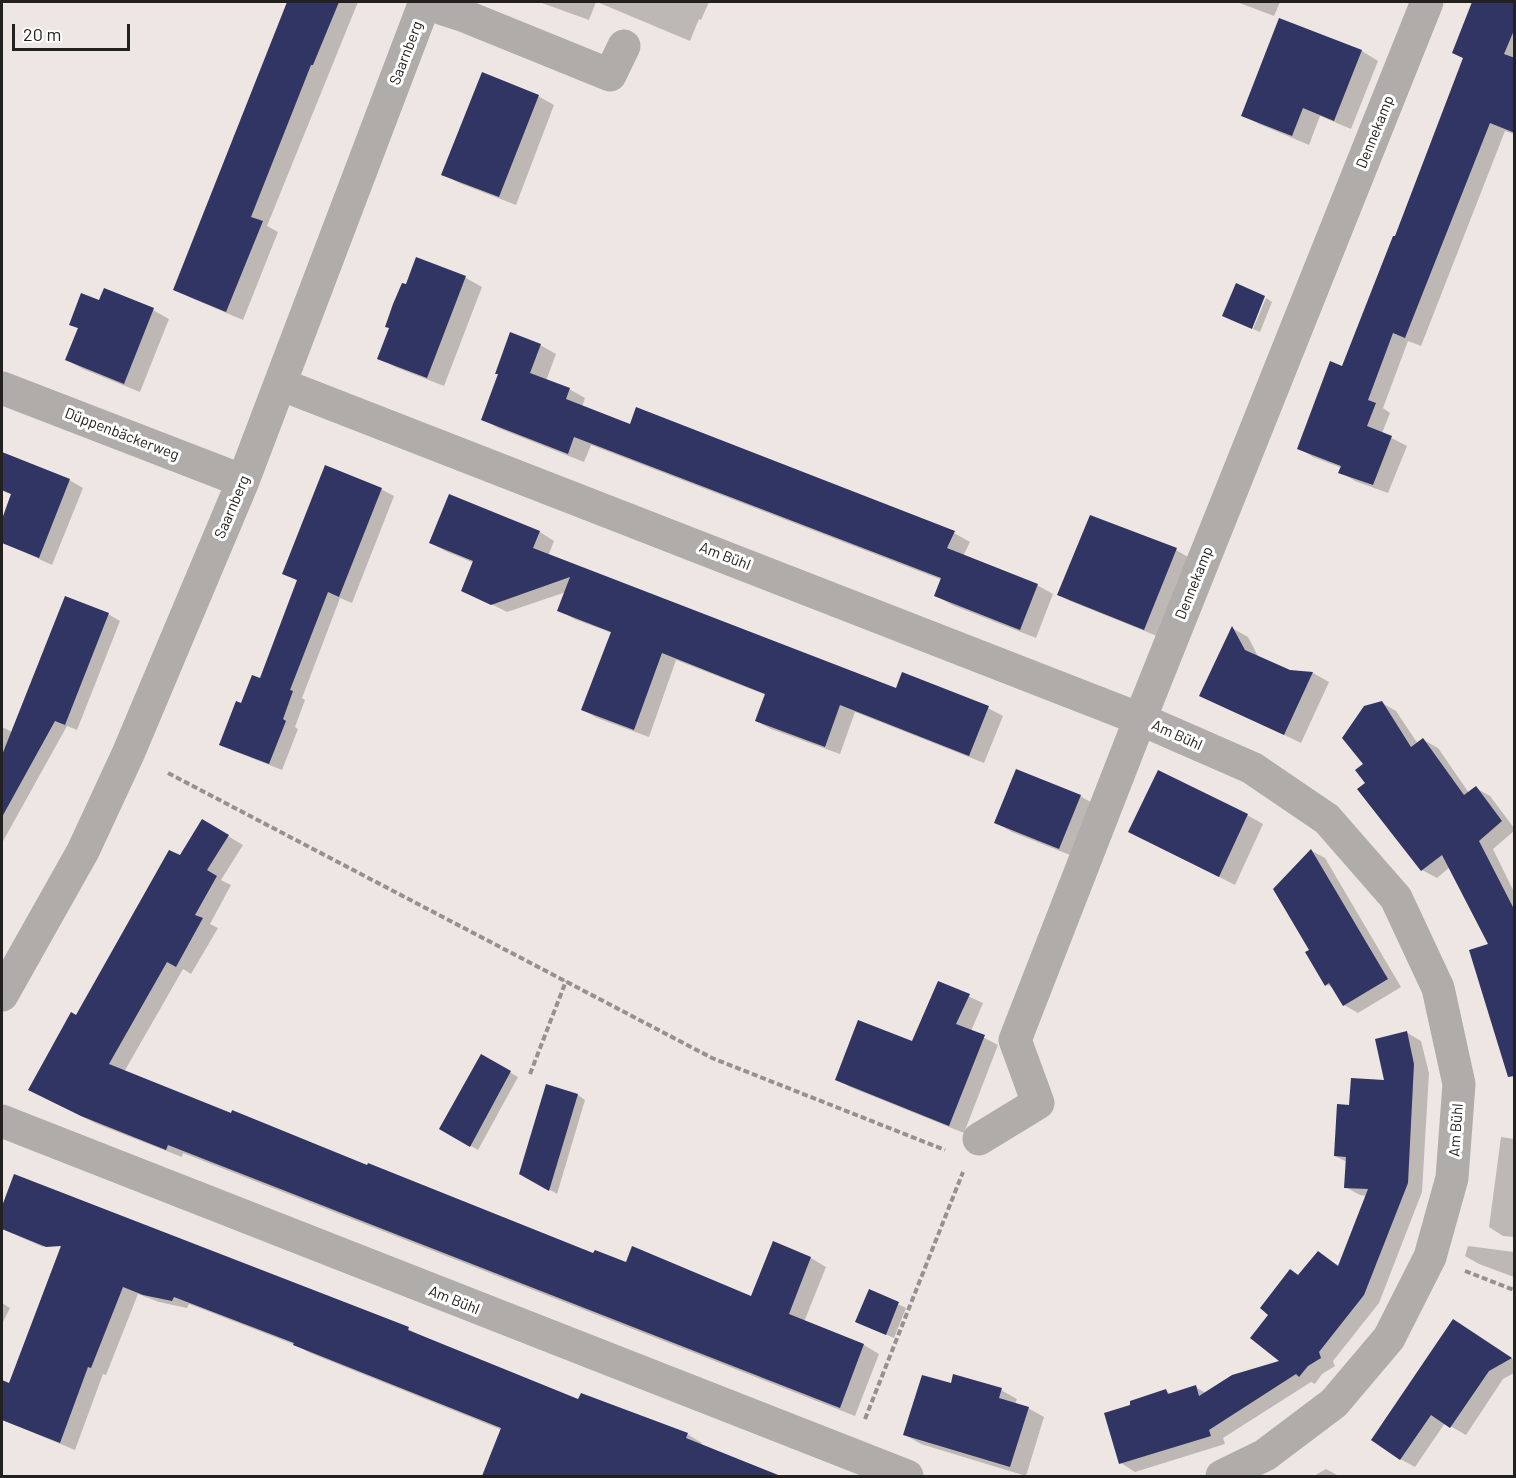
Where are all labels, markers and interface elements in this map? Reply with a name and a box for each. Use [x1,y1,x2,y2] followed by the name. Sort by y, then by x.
[15,12,134,50] scale bar
[386,19,426,87] street label: Saarnberg
[23,23,61,45] text: 20 m
[1352,93,1398,171] street label: Dennekamp
[62,404,182,464] street label: Düppenbäckerweg
[211,473,253,541] street label: Saarnberg
[697,538,753,574] street label: Am Bühl
[1171,544,1217,622] street label: Dennekamp
[1149,716,1205,754] street label: Am Bühl
[1445,1103,1467,1157] street label: Am Bühl
[426,1282,482,1318] street label: Am Bühl

